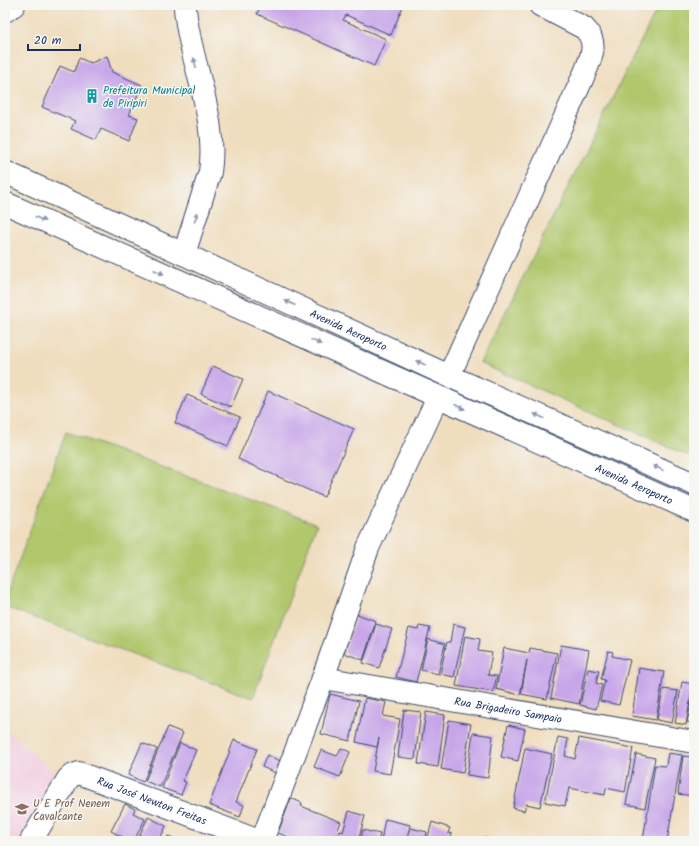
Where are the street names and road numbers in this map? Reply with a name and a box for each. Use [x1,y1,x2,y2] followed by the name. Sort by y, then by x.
[306,305,390,356] street label: Avenida Aeroporto
[592,460,675,510] street label: Avenida Aeroporto
[453,693,563,729] street label: Rua Brigadeiro Sampaio
[94,773,209,831] street label: Rua José Newton Freitas

